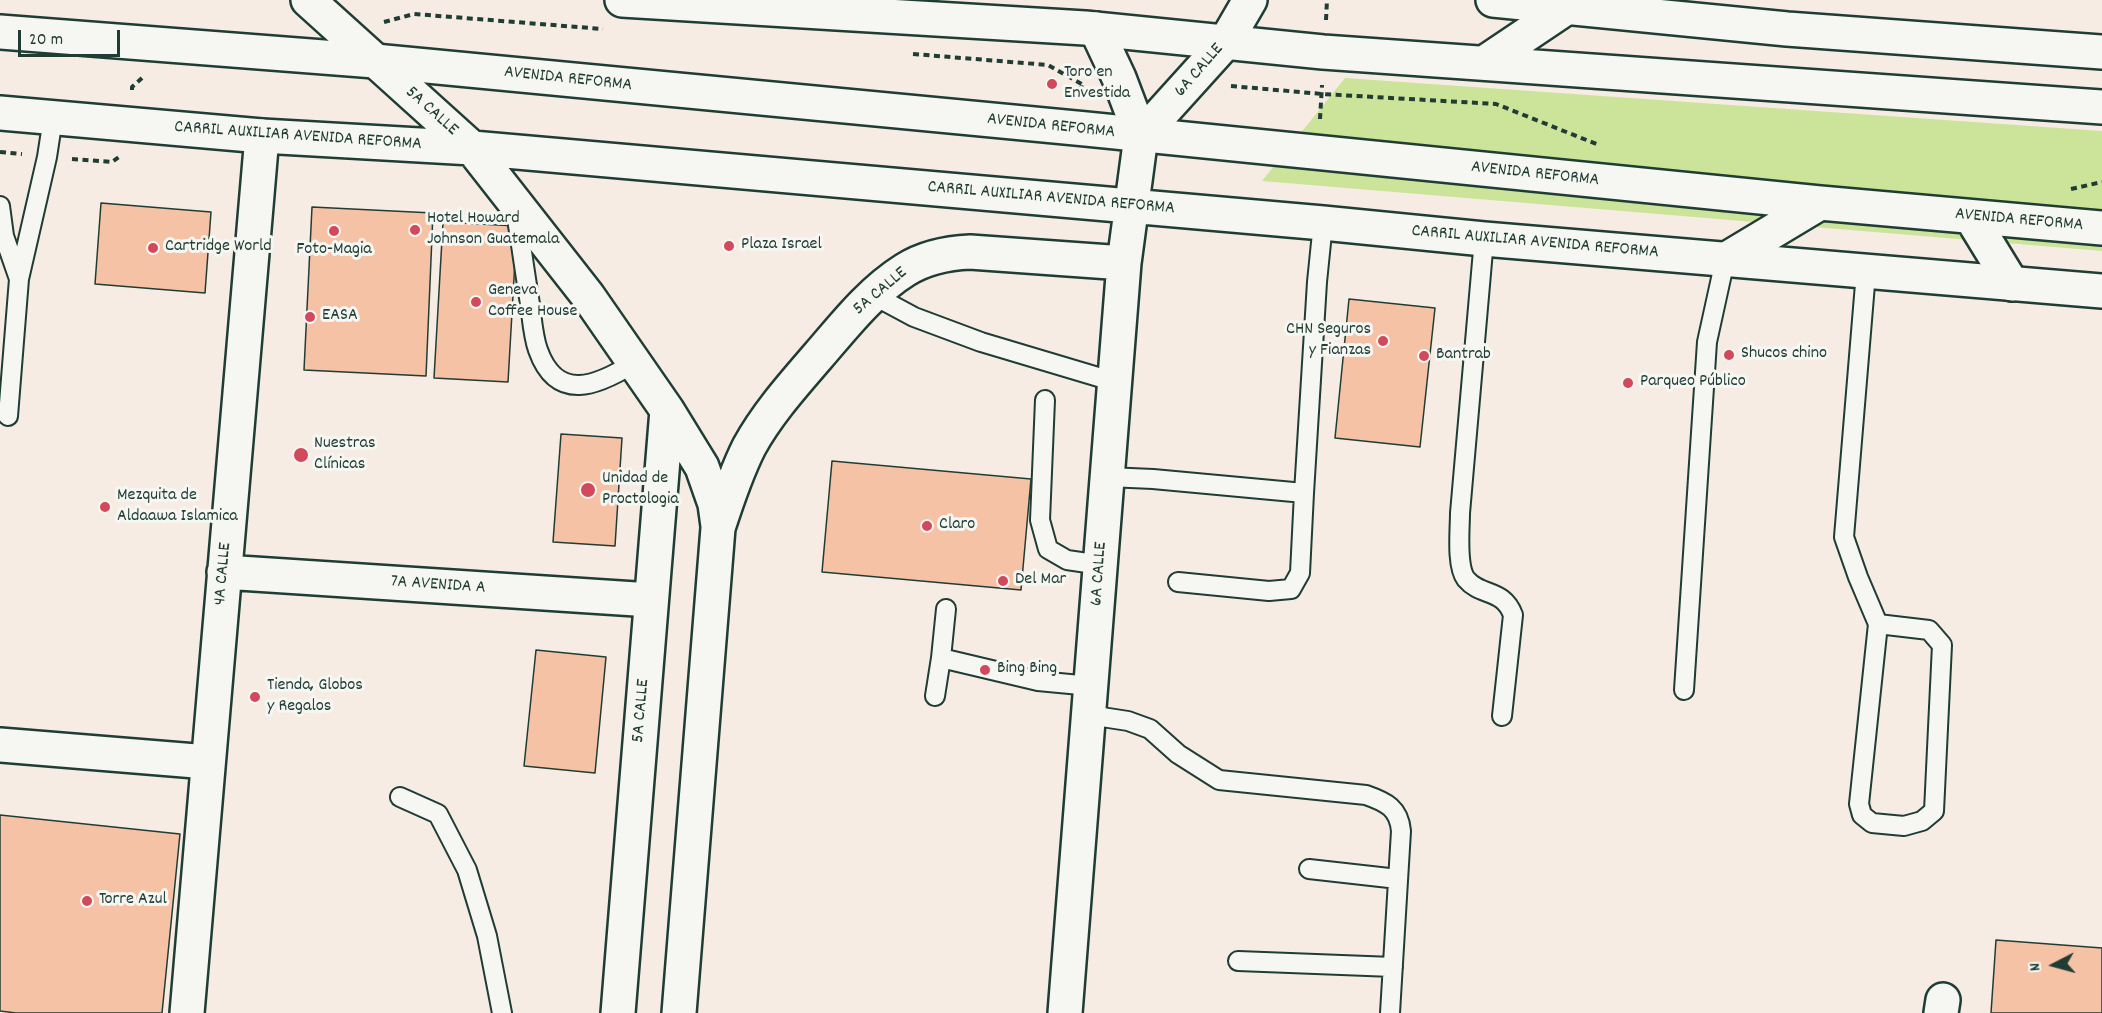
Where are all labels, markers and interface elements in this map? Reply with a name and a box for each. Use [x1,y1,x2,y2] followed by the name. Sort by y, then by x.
[21,18,123,56] scale bar
[29,28,63,53] text: 20 m
[1171,40,1229,102] street label: 6A CALLE
[503,63,633,97] street label: AVENIDA REFORMA
[1064,63,1130,106] place label: Toro en Envestida
[1045,77,1059,91] marker: Toro en Envestida
[400,83,462,141] street label: 5A CALLE
[986,110,1116,144] street label: AVENIDA REFORMA
[173,118,423,156] street label: CARRIL AUXILIAR AVENIDA REFORMA
[1470,158,1600,192] street label: AVENIDA REFORMA
[926,177,1176,221] street label: CARRIL AUXILIAR AVENIDA REFORMA
[1954,205,2084,237] street label: AVENIDA REFORMA
[427,209,560,252] place label: Hotel Howard Johnson Guatemala
[1410,221,1660,265] street label: CARRIL AUXILIAR AVENIDA REFORMA
[408,223,422,237] marker: Hotel Howard Johnson Guatemala
[327,224,341,238] marker: Foto-Magia
[741,235,822,257] place label: Plaza Israel
[165,237,272,259] place label: Cartridge World
[722,239,736,253] marker: Plaza Israel
[296,240,372,262] place label: Foto-Magia
[146,241,160,255] marker: Cartridge World
[850,263,912,321] street label: 5A CALLE
[488,281,578,324] place label: Geneva Coffee House
[469,295,483,309] marker: Geneva Coffee House
[322,306,358,328] place label: EASA
[303,310,317,324] marker: EASA
[1286,320,1371,362] place label: CHN Seguros y Fianzas
[1376,334,1390,348] marker: CHN Seguros y Fianzas
[1741,344,1827,366] place label: Shucos chino
[1436,345,1491,367] place label: Bantrab
[1722,348,1736,362] marker: Shucos chino
[1417,349,1431,363] marker: Bantrab
[1640,372,1746,394] place label: Parqueo Público
[1621,376,1635,390] marker: Parqueo Público
[314,434,375,476] place label: Nuestras Clínicas
[292,446,310,464] marker: Nuestras Clínicas
[602,469,679,512] place label: Unidad de Proctologia
[579,481,597,499] marker: Unidad de Proctologia
[117,486,238,528] place label: Mezquita de Aldaawa Islamica
[98,500,112,514] marker: Mezquita de Aldaawa Islamica
[939,515,975,537] place label: Claro
[920,519,934,533] marker: Claro
[1087,541,1113,607] street label: 6A CALLE
[210,542,238,606] street label: 4A CALLE
[1015,570,1066,592] place label: Del Mar
[390,572,486,600] street label: 7A AVENIDA A
[996,574,1010,588] marker: Del Mar
[997,659,1057,681] place label: Bing Bing
[978,663,992,677] marker: Bing Bing
[267,676,363,718] place label: Tienda, Globos y Regalos
[628,678,656,744] street label: 5A CALLE
[248,690,262,704] marker: Tienda, Globos y Regalos
[99,890,167,912] place label: Torre Azul
[80,894,94,908] marker: Torre Azul
[2024,935,2084,995] north arrow
[2024,962,2047,972] text: N

